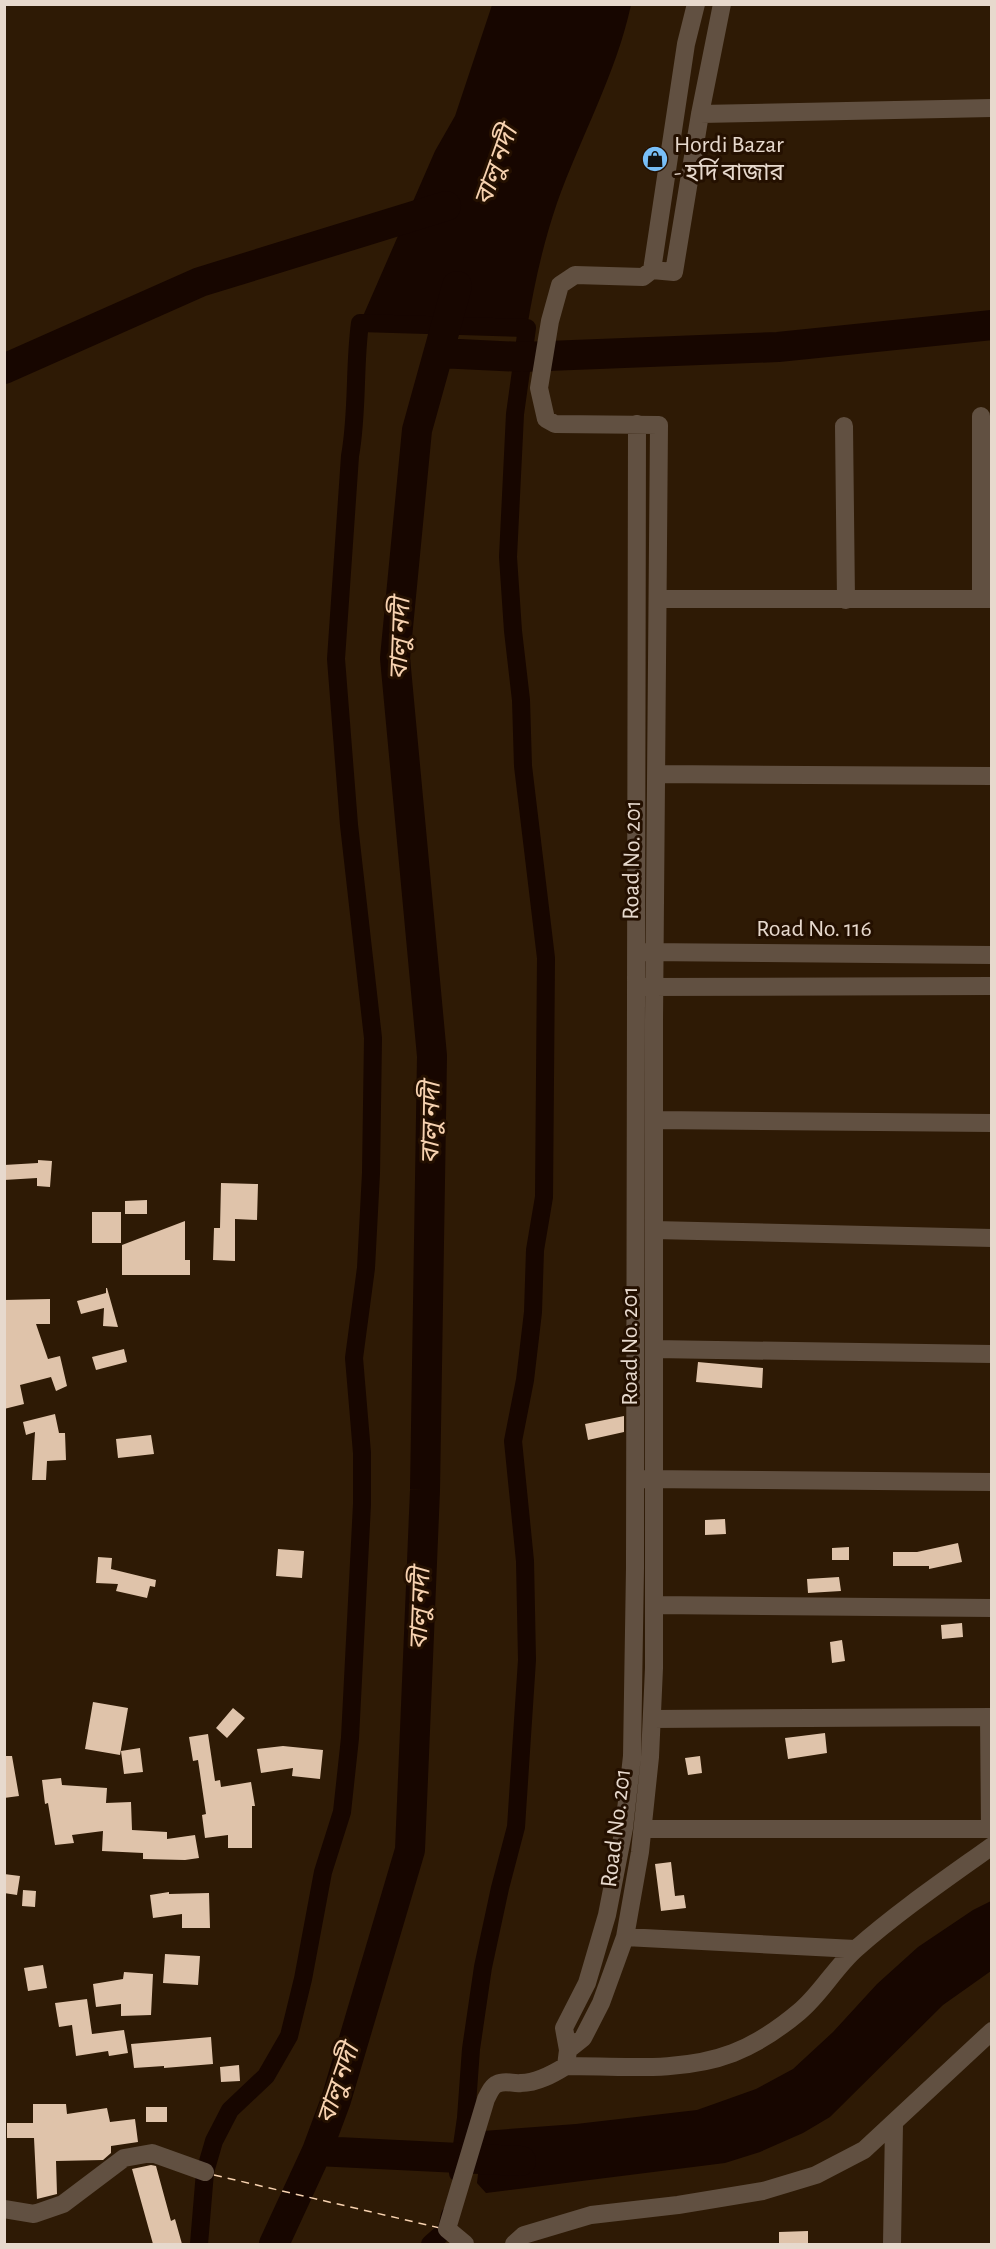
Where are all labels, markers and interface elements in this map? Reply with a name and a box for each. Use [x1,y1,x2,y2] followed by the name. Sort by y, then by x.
[467,117,525,209] water label: বালু নদী
[674,133,785,185] place label: Hordi Bazar - হর্দি বাজার
[640,144,670,174] shop icon: Hordi Bazar - হর্দি বাজার
[383,592,416,681] water label: বালু নদী
[619,800,645,920] street label: Road No. 201
[756,917,872,941] street label: Road No. 116
[414,1077,446,1164] water label: বালু নদী
[618,1286,642,1406] street label: Road No. 201
[403,1562,436,1651] water label: বালু নদী
[597,1767,635,1889] street label: Road No. 201
[309,2035,366,2127] water label: বালু নদী

